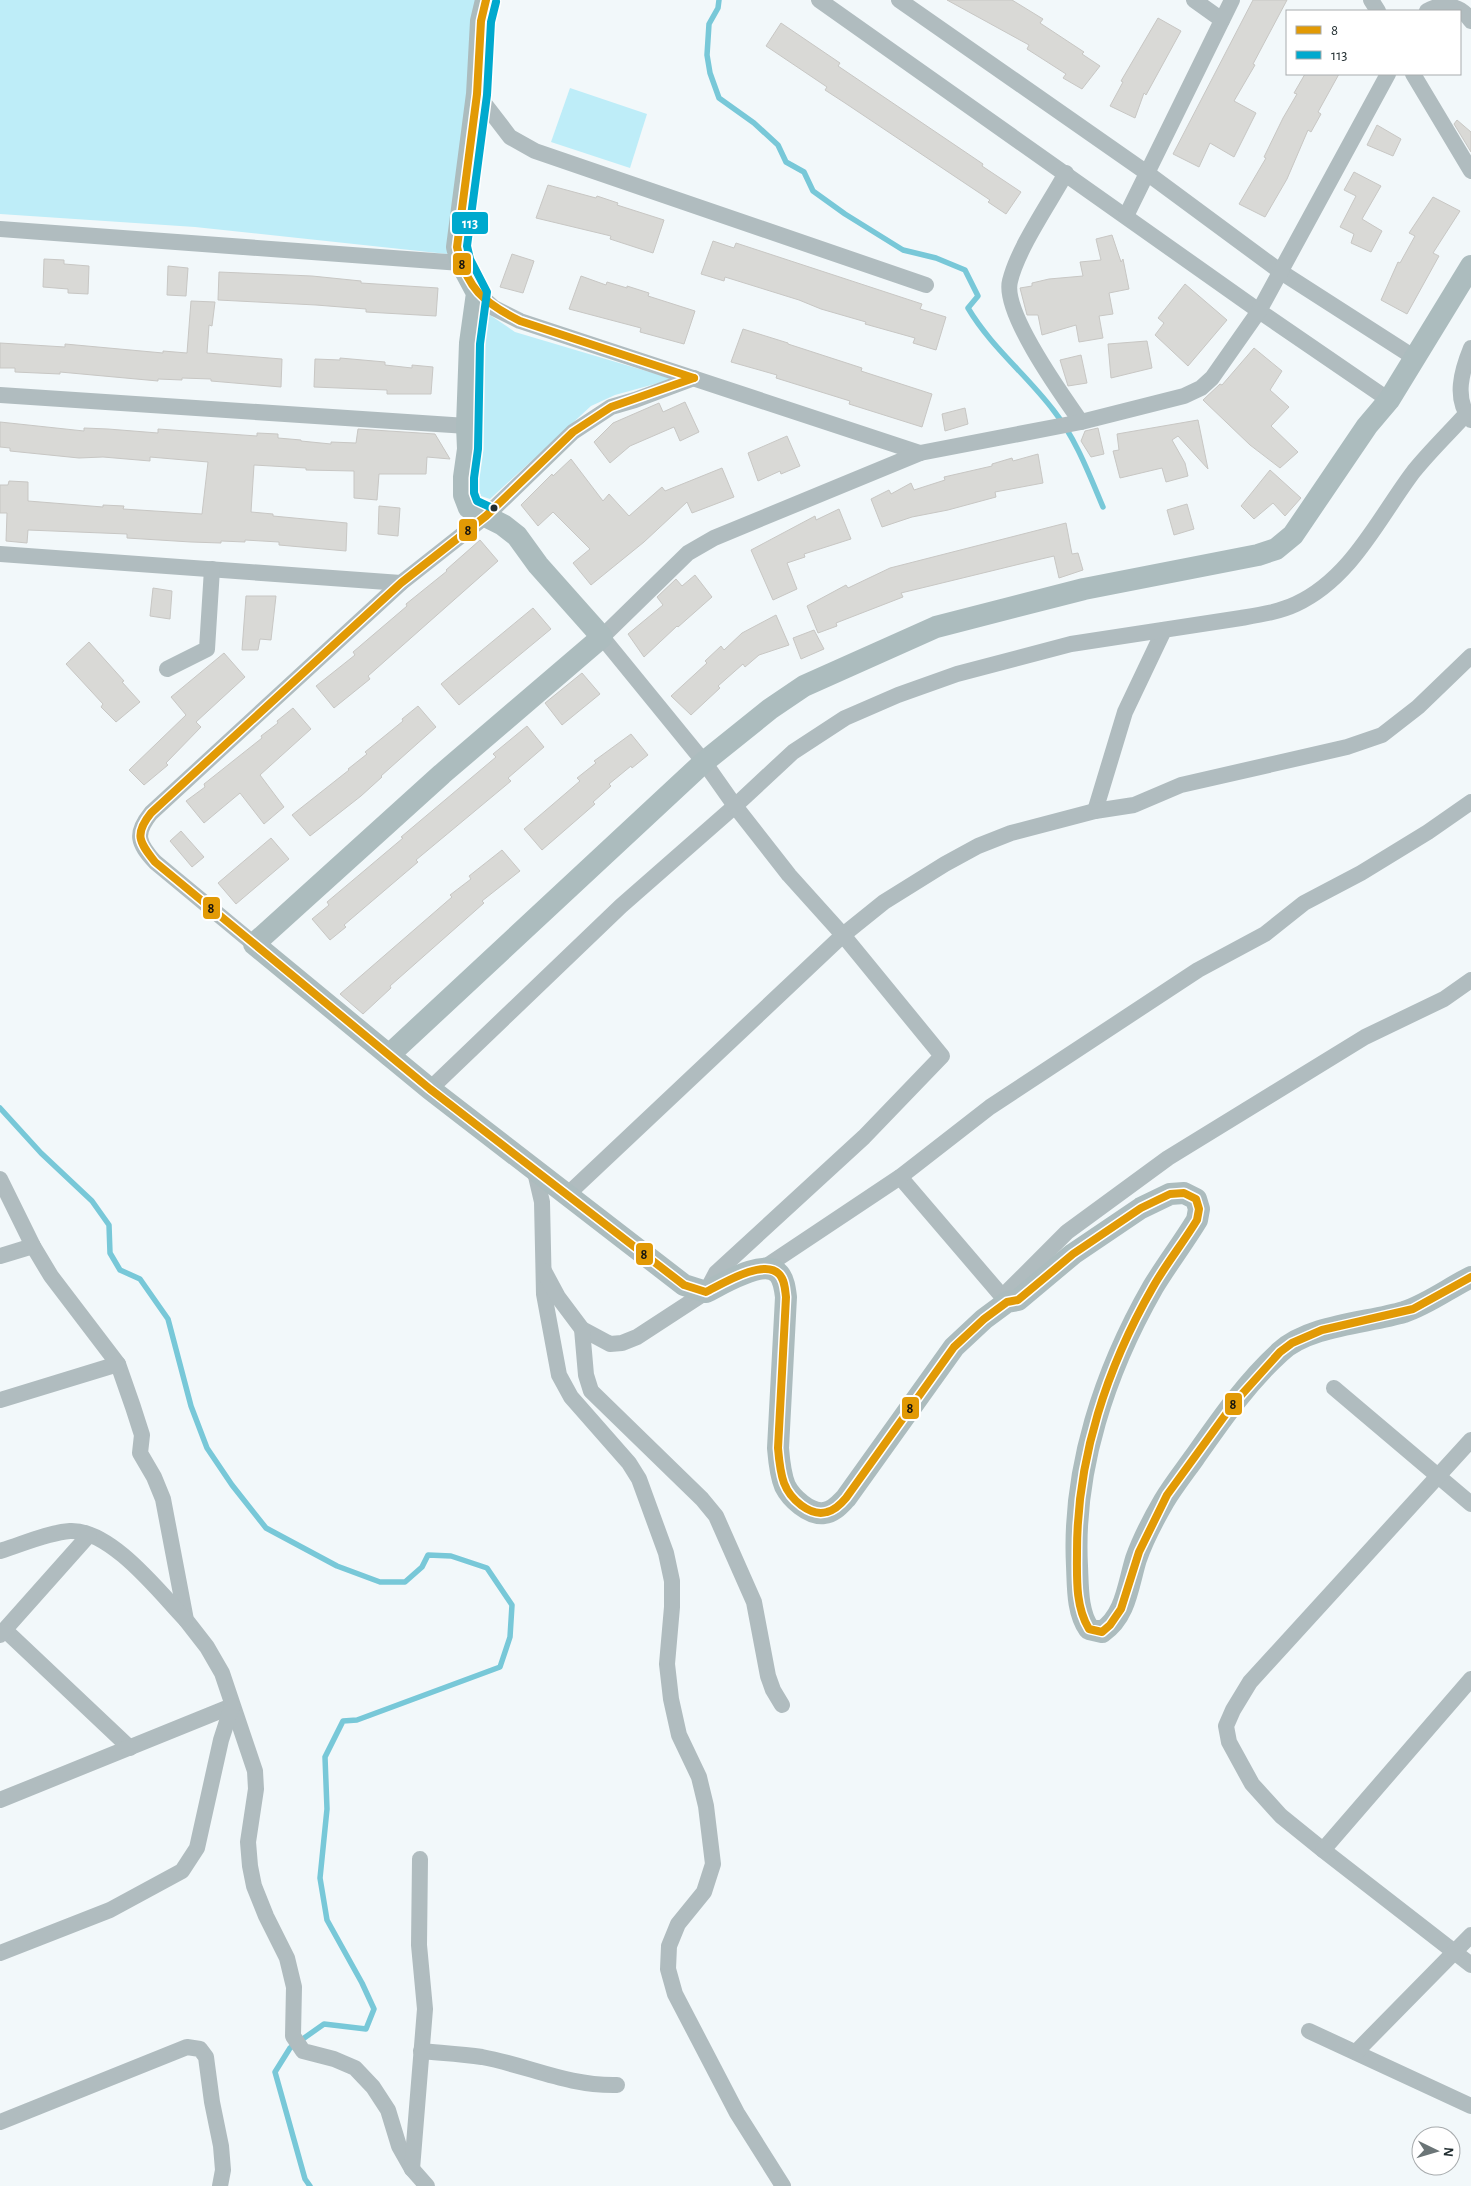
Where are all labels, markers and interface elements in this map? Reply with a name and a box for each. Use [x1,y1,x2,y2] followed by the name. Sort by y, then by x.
[1286,10,1461,75] legend
[1331,23,1338,38] text: 8
[1331,48,1348,63] text: 113
[451,211,489,235] line badge: 113
[462,217,478,231] text: 113
[452,252,472,276] line badge: 8
[459,258,466,272] text: 8
[489,503,499,513] unlabelled marker
[458,518,478,542] line badge: 8
[465,524,472,538] text: 8
[202,896,221,920] line badge: 8
[208,902,215,916] text: 8
[635,1242,654,1266] line badge: 8
[641,1248,648,1262] text: 8
[1224,1392,1243,1416] line badge: 8
[901,1396,920,1420] line badge: 8
[1230,1398,1237,1412] text: 8
[907,1402,914,1416] text: 8
[1411,2126,1461,2176] north arrow
[1441,2147,1455,2158] text: N

